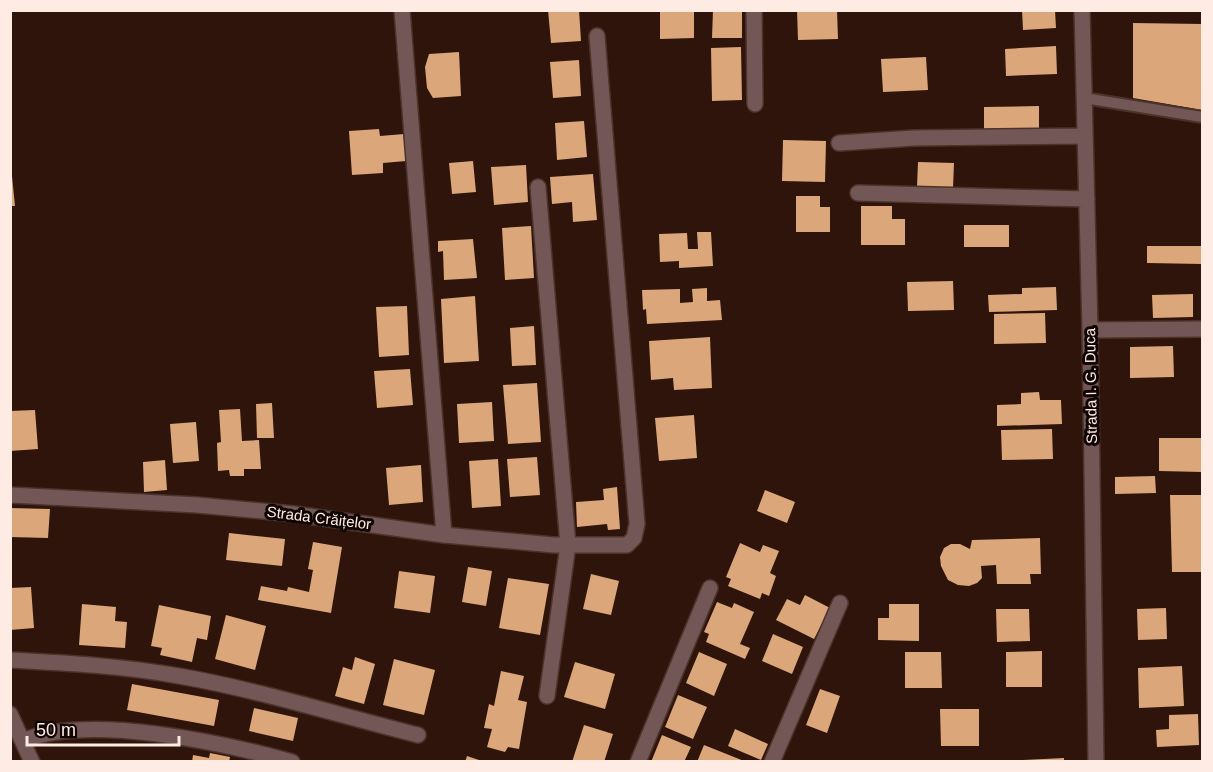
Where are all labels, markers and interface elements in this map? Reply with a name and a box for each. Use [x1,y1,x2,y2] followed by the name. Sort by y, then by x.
[1081,327,1100,444] street label: Strada I. G. Duca
[266,503,372,532] street label: Strada Crăițelor
[27,709,178,747] scale bar
[36,720,76,740] text: 50 m

